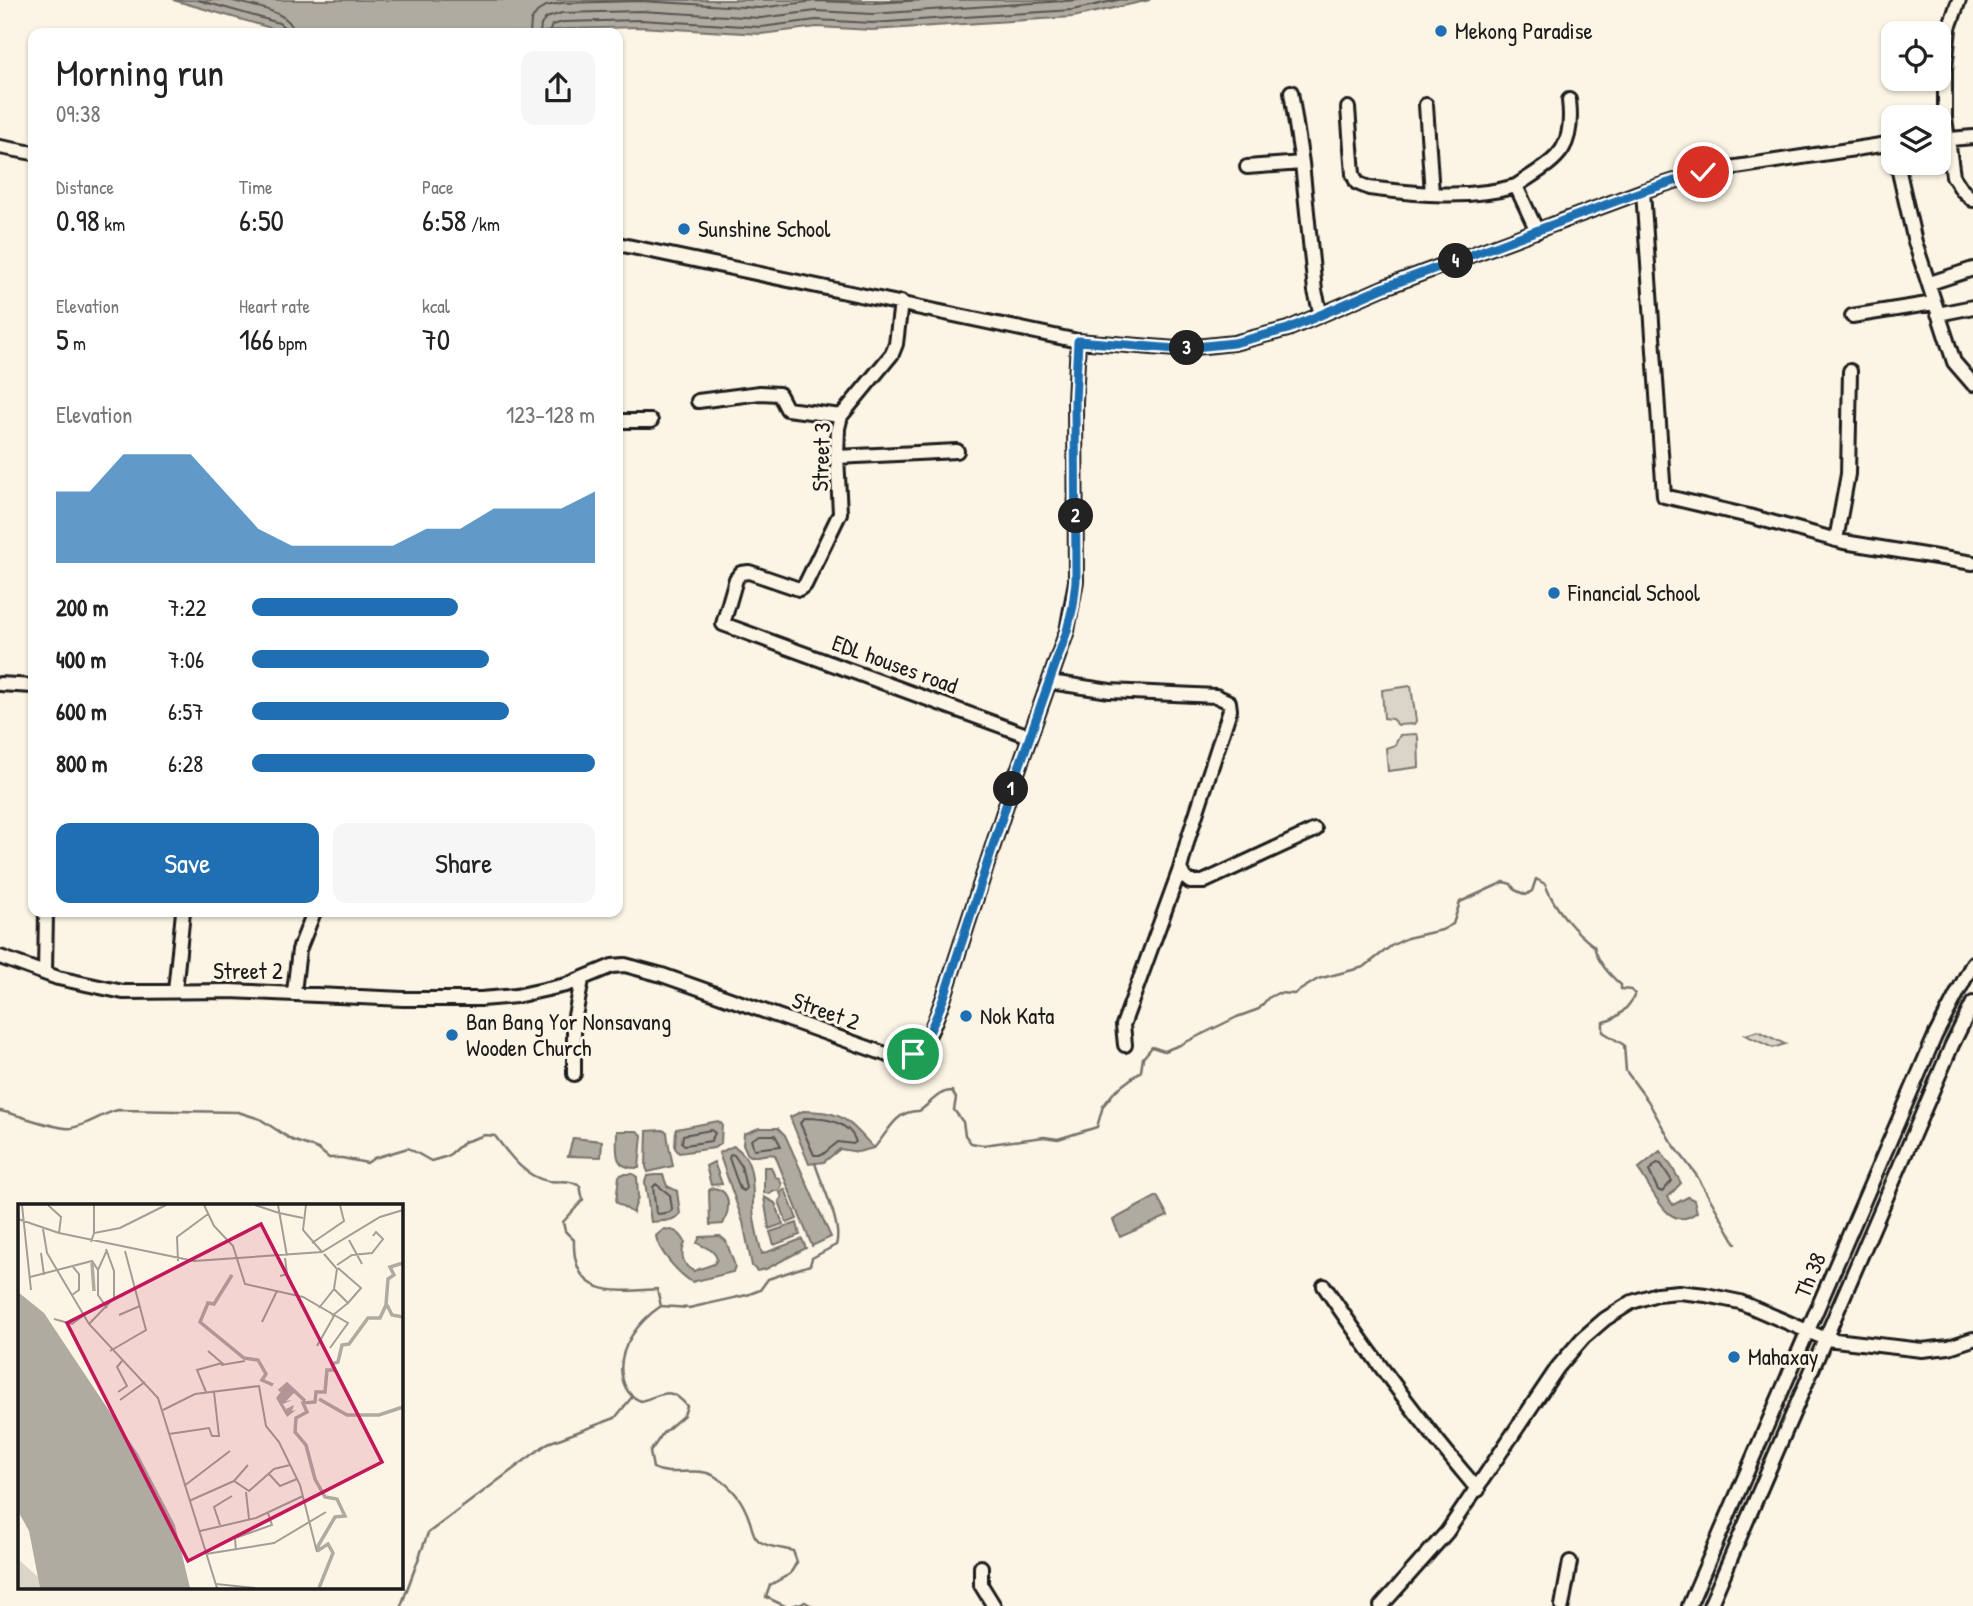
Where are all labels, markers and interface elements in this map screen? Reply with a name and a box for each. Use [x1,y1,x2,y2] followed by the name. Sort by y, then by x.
[1455,15,1593,46] place label: Mekong Paradise
[1881,21,1951,175] map controls
[1881,21,1951,91] button: locate
[1433,23,1449,39] marker: Mekong Paradise
[56,46,224,98] text: Morning run
[521,51,595,125] button: share
[56,98,100,129] text: 09:38
[1881,105,1951,175] button: layers
[1673,142,1733,202] pin
[1684,153,1722,191] icon: check
[56,174,114,200] text: Distance
[239,174,273,200] text: Time
[422,174,454,200] text: Pace
[56,200,100,240] text: 0.98
[239,200,284,240] text: 6:50
[422,200,467,240] text: 6:58
[100,211,125,237] text: km
[467,211,500,237] text: /km
[698,213,831,244] place label: Sunshine School
[676,221,692,237] marker: Sunshine School
[1438,244,1474,278] pin: 4
[1452,247,1459,273] text: 4
[56,293,119,319] text: Elevation
[239,293,310,319] text: Heart rate
[422,293,450,319] text: kcal
[56,319,69,359] text: 5
[239,319,274,359] text: 166
[422,319,450,359] text: 70
[69,330,86,356] text: m
[274,330,307,356] text: bpm
[1170,330,1204,366] pin: 3
[1182,334,1191,360] text: 3
[56,399,132,430] text: Elevation
[506,399,595,430] text: 123–128 m
[804,422,837,492] street label: Street 3
[1058,498,1094,534] pin: 2
[1071,502,1080,528] text: 2
[1567,577,1701,608] place label: Financial School
[1546,585,1562,601] marker: Financial School
[56,592,108,623] text: 200 m
[168,592,206,623] text: 7:22
[828,627,962,701] street label: EDL houses road
[56,644,106,675] text: 400 m
[168,644,204,675] text: 7:06
[56,696,107,727] text: 600 m
[168,696,204,727] text: 6:57
[56,748,108,779] text: 800 m
[168,748,203,779] text: 6:28
[993,772,1028,806] pin: 1
[1007,775,1014,801] text: 1
[56,823,319,903] button: Save
[333,823,595,903] button: Share
[213,955,283,986] street label: Street 2
[788,984,864,1037] street label: Street 2
[980,1000,1054,1031] place label: Nok Kata
[466,1006,671,1063] place label: Ban Bang Yor Nonsavang Wooden Church
[958,1008,974,1024] marker: Nok Kata
[883,1024,943,1084] pin
[444,1027,460,1043] marker: Ban Bang Yor Nonsavang Wooden Church
[894,1035,932,1073] icon: arrive
[18,1204,402,1588] inset map
[1786,1248,1833,1302] street label: Th 38
[1748,1341,1819,1372] place label: Mahaxay
[1726,1349,1742,1365] marker: Mahaxay

